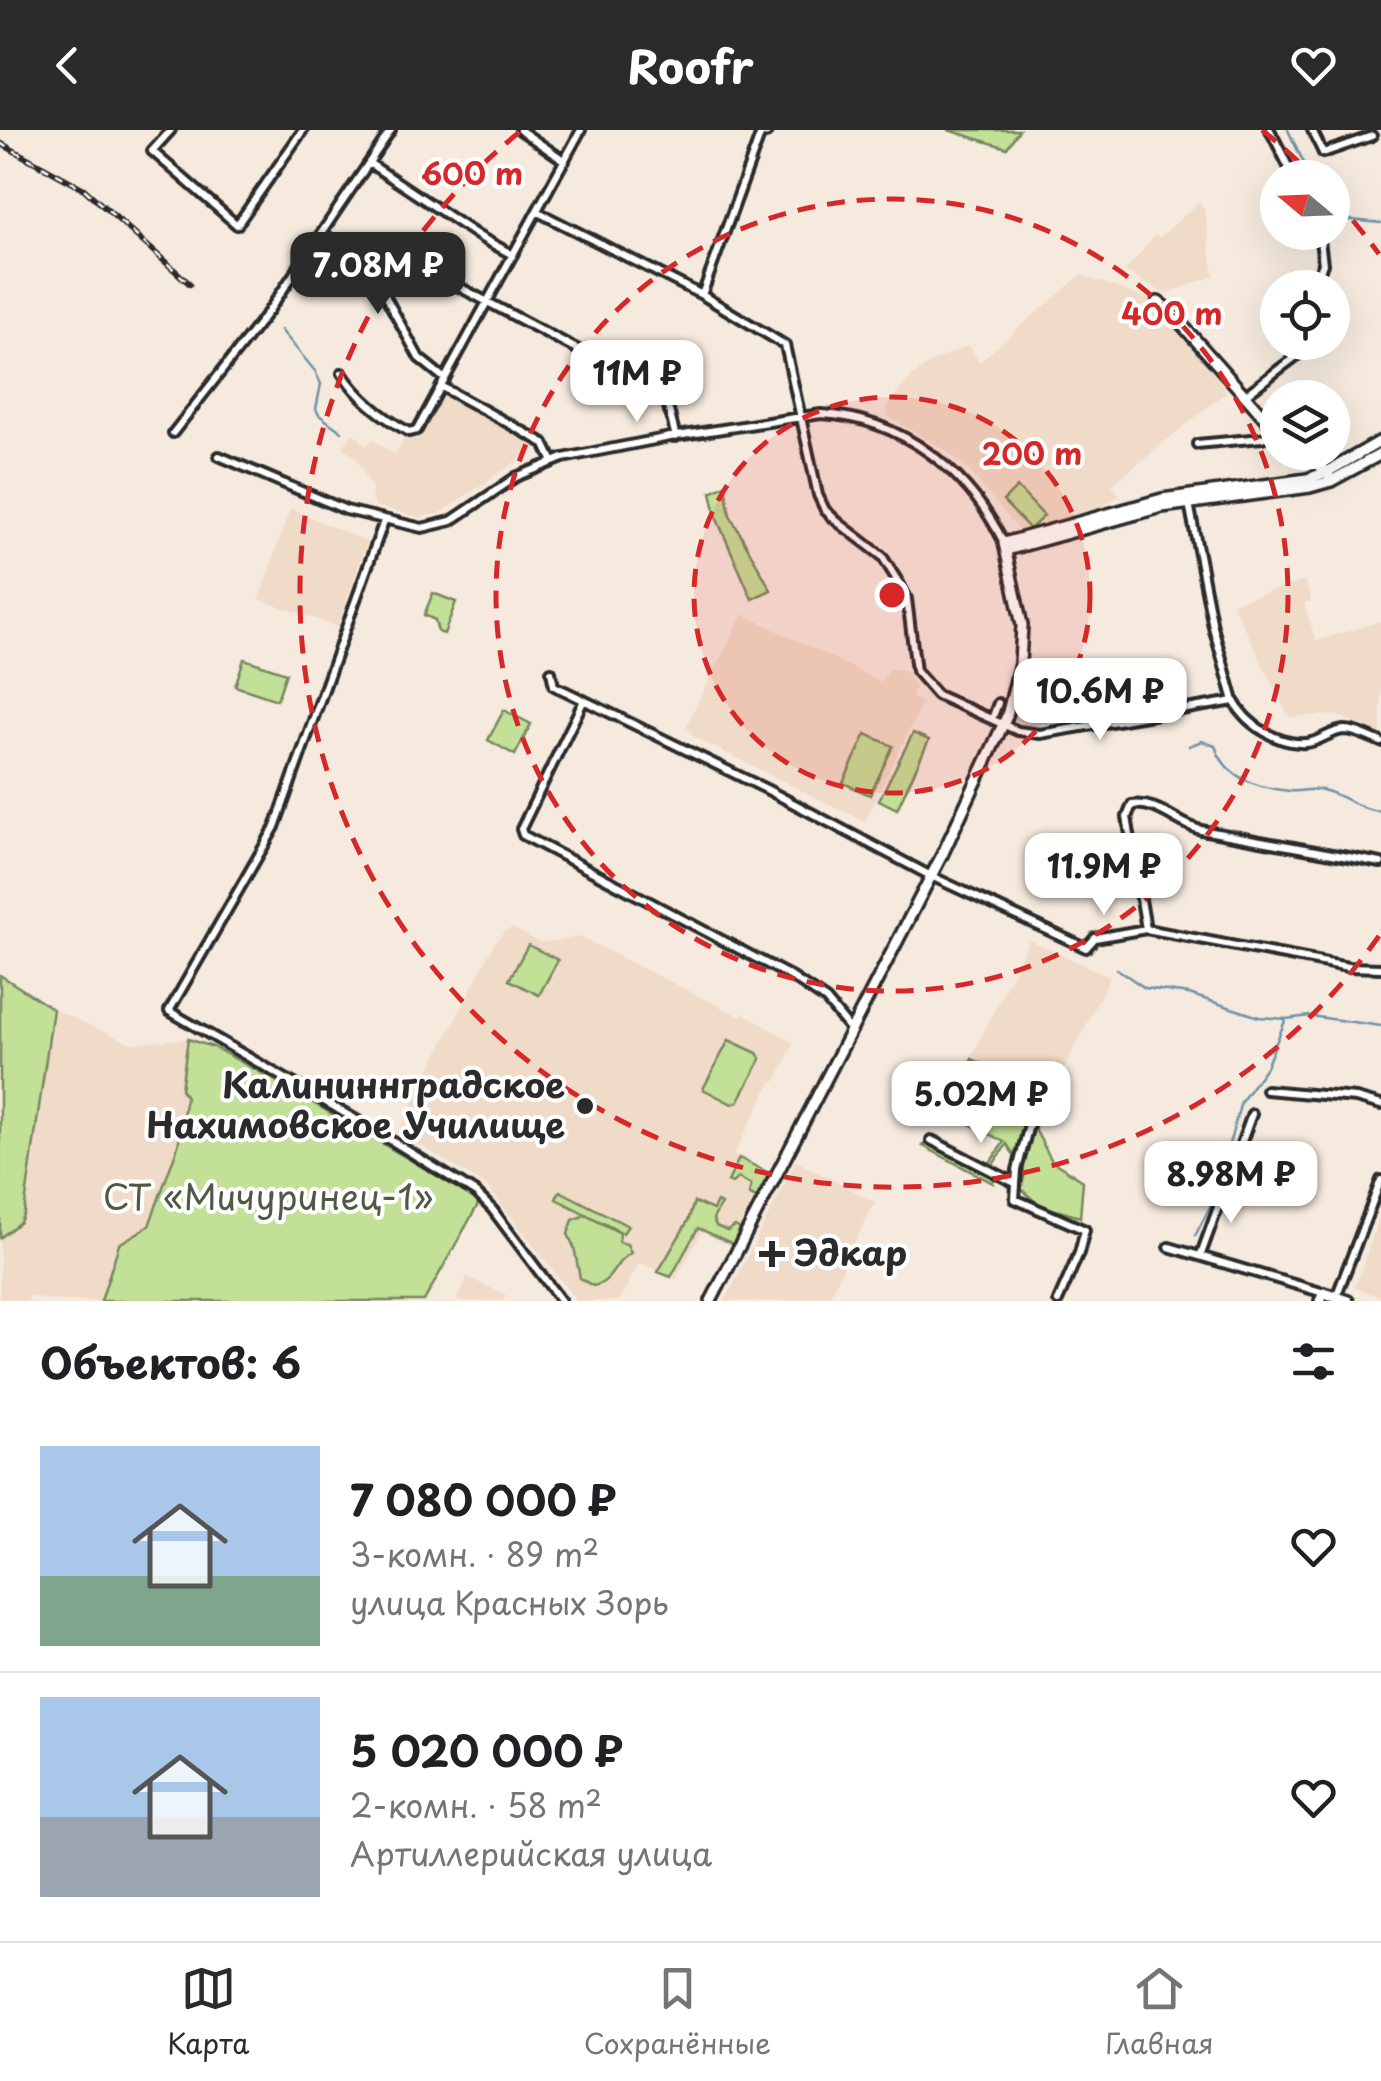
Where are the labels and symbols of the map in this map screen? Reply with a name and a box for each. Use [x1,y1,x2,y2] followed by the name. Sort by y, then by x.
[421,150,523,195] text: 600 m
[1260,160,1350,250] north arrow
[286,232,470,317] pin: 7.08M ₽
[1121,290,1223,335] text: 400 m
[567,340,707,425] pin: 11M ₽
[982,430,1082,475] text: 200 m
[874,577,910,613] centre of rings
[1008,658,1192,743] pin: 10.6M ₽
[1012,833,1196,918] pin: 11.9M ₽
[146,1057,565,1150] place label: Калининнградское Нахимовское Училище
[889,1061,1073,1146] pin: 5.02M ₽
[574,1095,596,1117] marker: Калининнградское Нахимовское Училище
[1139,1141,1323,1226] pin: 8.98M ₽
[103,1169,433,1222] park label: СТ «Мичуринец-1»
[794,1225,907,1278] place label: Эдкар
[759,1241,785,1267] marker: Эдкар

